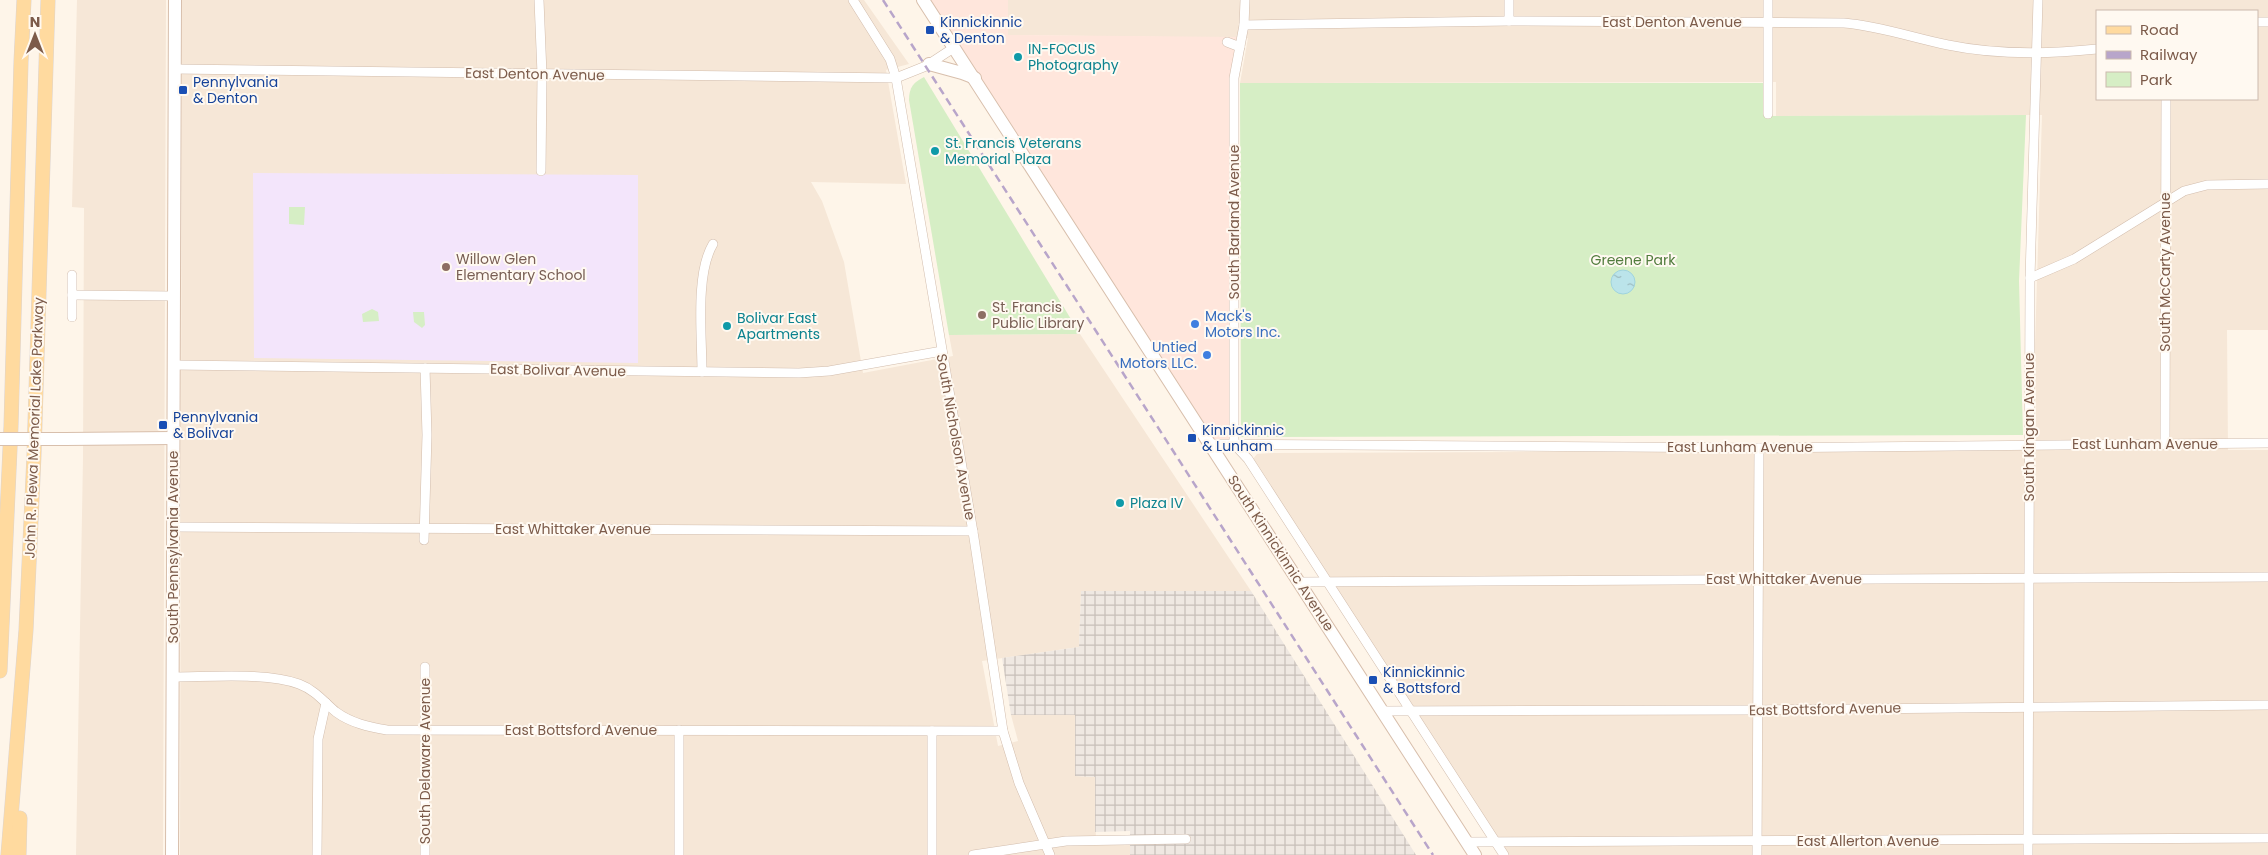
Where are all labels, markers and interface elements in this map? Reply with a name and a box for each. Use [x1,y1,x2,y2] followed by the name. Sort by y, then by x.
[10,10,60,60] north arrow
[2096,10,2258,100] legend
[30,12,40,32] text: N
[940,12,1022,48] place label: Kinnickinnic & Denton
[1602,12,1742,32] street label: East Denton Avenue
[2140,19,2179,40] text: Road
[924,24,936,36] marker: Kinnickinnic & Denton
[1028,39,1119,75] place label: IN-FOCUS Photography
[2140,44,2198,65] text: Railway
[1012,51,1024,63] marker: IN-FOCUS Photography
[465,63,605,85] street label: East Denton Avenue
[2140,69,2172,90] text: Park
[193,72,278,108] place label: Pennylvania & Denton
[177,84,189,96] marker: Pennylvania & Denton
[945,133,1082,169] place label: St. Francis Veterans Memorial Plaza
[1224,144,1244,299] street label: South Barland Avenue
[929,145,941,157] marker: St. Francis Veterans Memorial Plaza
[2155,192,2175,352] street label: South McCarty Avenue
[456,249,586,285] place label: Willow Glen Elementary School
[1591,250,1676,270] park label: Greene Park
[440,261,452,273] marker: Willow Glen Elementary School
[19,297,49,559] street label: John R. Plewa Memorial Lake Parkway
[992,297,1085,333] place label: St. Francis Public Library
[1205,306,1280,342] place label: Mack's Motors Inc.
[737,308,820,344] place label: Bolivar East Apartments
[976,309,988,321] marker: St. Francis Public Library
[1189,318,1201,330] marker: Mack's Motors Inc.
[721,320,733,332] marker: Bolivar East Apartments
[1120,337,1197,373] place label: Untied Motors LLC.
[1201,349,1213,361] marker: Untied Motors LLC.
[932,352,981,522] street label: South Nicholson Avenue
[2019,352,2039,501] street label: South Kingan Avenue
[490,359,627,381] street label: East Bolivar Avenue
[173,407,258,443] place label: Pennylvania & Bolivar
[157,419,169,431] marker: Pennylvania & Bolivar
[1202,420,1284,456] place label: Kinnickinnic & Lunham
[1186,432,1198,444] marker: Kinnickinnic & Lunham
[2072,434,2218,454] street label: East Lunham Avenue
[1667,437,1813,457] street label: East Lunham Avenue
[163,450,183,643] street label: South Pennsylvania Avenue
[1223,471,1339,635] street label: South Kinnickinnic Avenue
[1130,493,1184,513] place label: Plaza IV
[1114,497,1126,509] marker: Plaza IV
[495,519,651,539] street label: East Whittaker Avenue
[1706,569,1862,589] street label: East Whittaker Avenue
[1383,662,1465,698] place label: Kinnickinnic & Bottsford
[1367,674,1379,686] marker: Kinnickinnic & Bottsford
[415,677,435,844] street label: South Delaware Avenue
[1749,698,1902,720] street label: East Bottsford Avenue
[505,720,658,740] street label: East Bottsford Avenue
[1797,831,1939,851] street label: East Allerton Avenue

